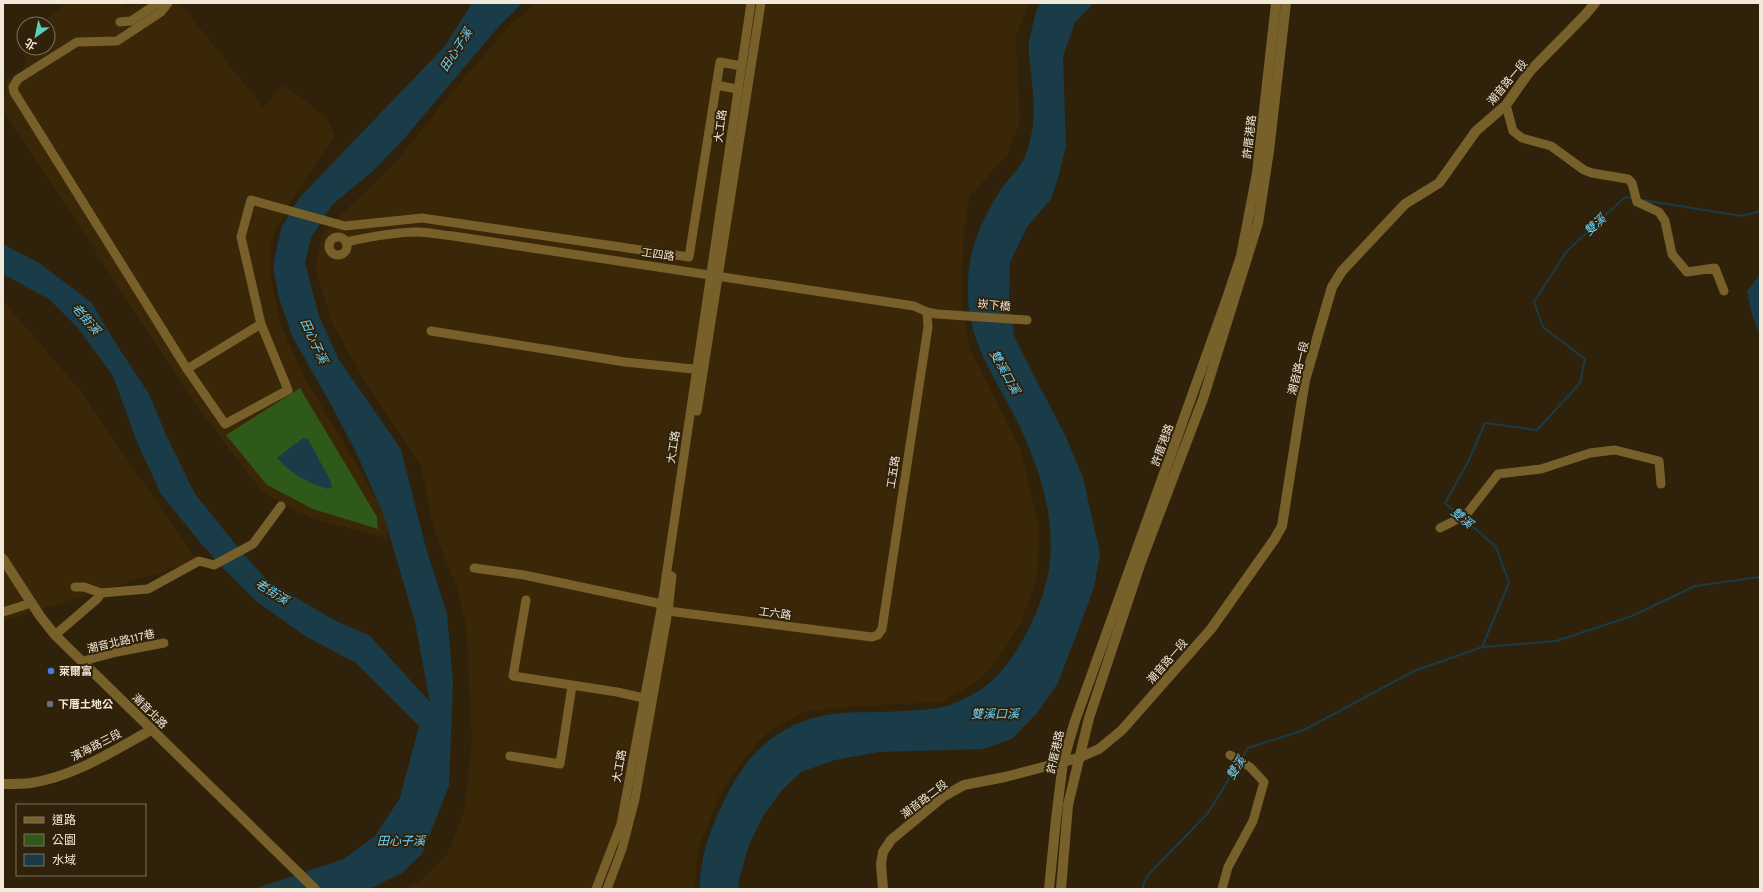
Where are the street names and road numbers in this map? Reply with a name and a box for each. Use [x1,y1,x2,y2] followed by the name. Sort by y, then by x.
[1485,57,1531,108] street label: 潮音路一段
[712,109,730,143] street label: 大工路
[1240,114,1260,160] street label: 許厝港路
[641,246,675,264] street label: 工四路
[977,298,1011,314] street label: 崁下橋
[1286,340,1312,397] street label: 潮音路一段
[1149,422,1177,468] street label: 許厝港路
[664,430,683,465] street label: 大工路
[884,455,903,490] street label: 工五路
[758,605,792,623] street label: 工六路
[86,627,156,657] street label: 潮音北路117巷
[1144,636,1191,687] street label: 潮音路一段
[129,691,170,732] street label: 潮音北路
[69,727,124,765] street label: 濱海路三段
[1044,729,1068,775] street label: 許厝港路
[610,749,630,784] street label: 大工路
[898,778,951,822] street label: 潮音路二段

